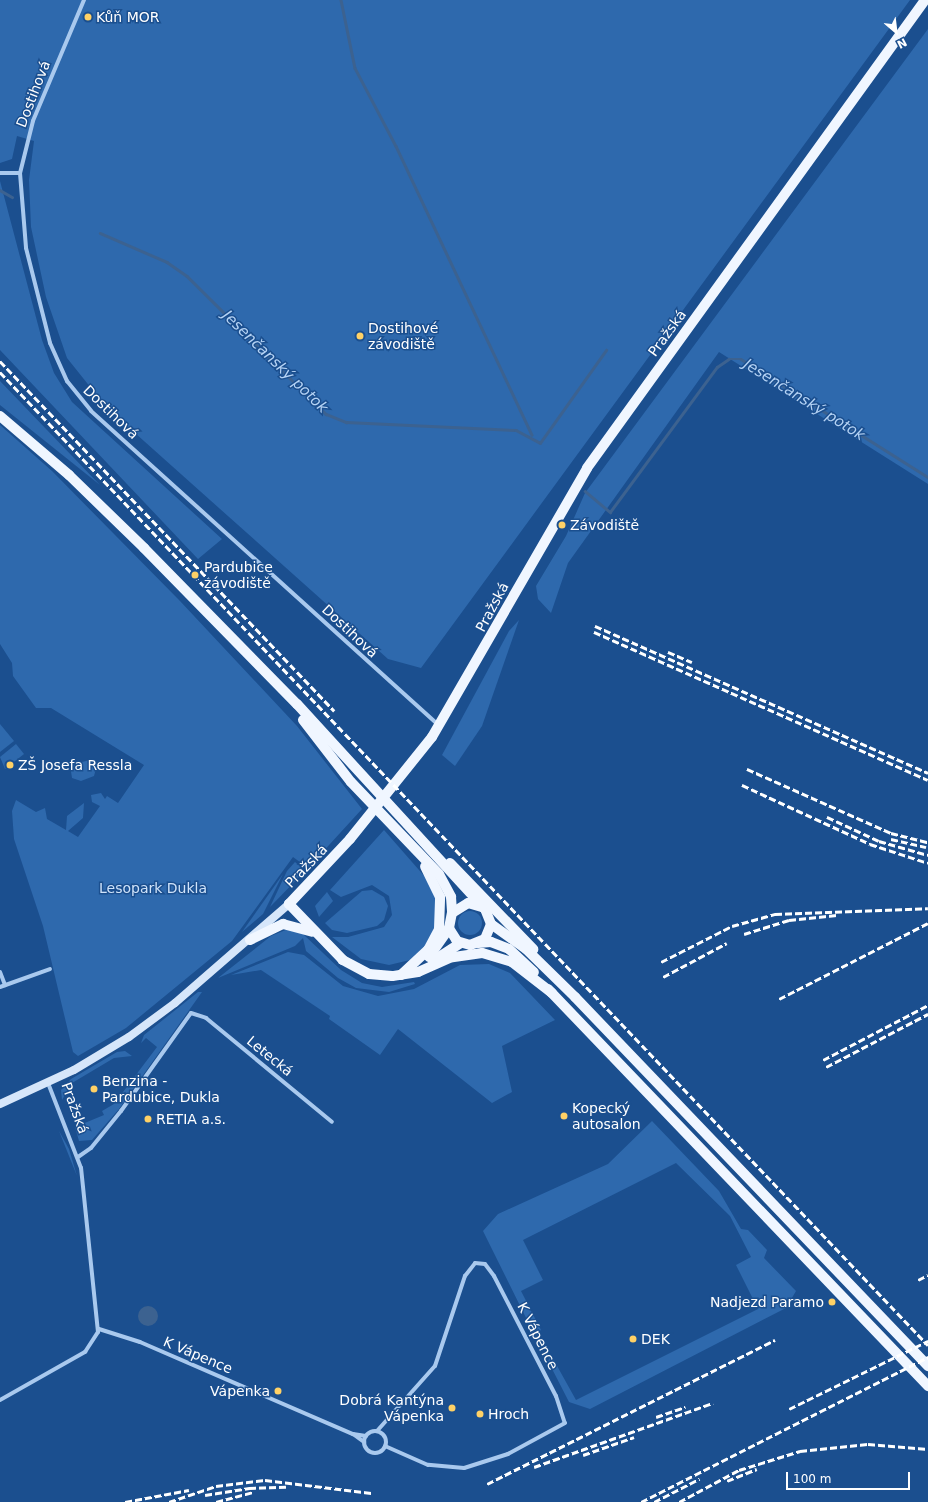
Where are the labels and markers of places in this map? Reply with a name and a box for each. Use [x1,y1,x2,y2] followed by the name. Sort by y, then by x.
[96,9,160,25] place label: Kůň MOR
[83,12,93,22] marker: Kůň MOR
[368,320,438,352] place label: Dostihové závodiště
[355,331,365,341] marker: Dostihové závodiště
[570,517,639,533] place label: Závodiště
[557,520,567,530] marker: Závodiště
[204,559,273,592] place label: Pardubice závodiště
[189,569,201,581] marker: Pardubice závodiště
[18,757,132,773] place label: ZŠ Josefa Ressla
[5,760,15,770] marker: ZŠ Josefa Ressla
[102,1073,220,1106] place label: Benzina - Pardubice, Dukla
[89,1084,99,1094] marker: Benzina - Pardubice, Dukla
[572,1100,641,1132] place label: Kopecký autosalon
[156,1111,226,1127] place label: RETIA a.s.
[559,1111,569,1121] marker: Kopecký autosalon
[143,1114,153,1124] marker: RETIA a.s.
[710,1294,824,1310] place label: Nadjezd Paramo
[827,1297,837,1307] marker: Nadjezd Paramo
[641,1331,670,1347] place label: DEK
[628,1334,638,1344] marker: DEK
[210,1383,270,1399] place label: Vápenka
[273,1386,283,1396] marker: Vápenka
[339,1392,444,1424] place label: Dobrá Kantýna Vápenka
[447,1403,457,1413] marker: Dobrá Kantýna Vápenka
[488,1406,529,1422] place label: Hroch
[475,1409,485,1419] marker: Hroch

